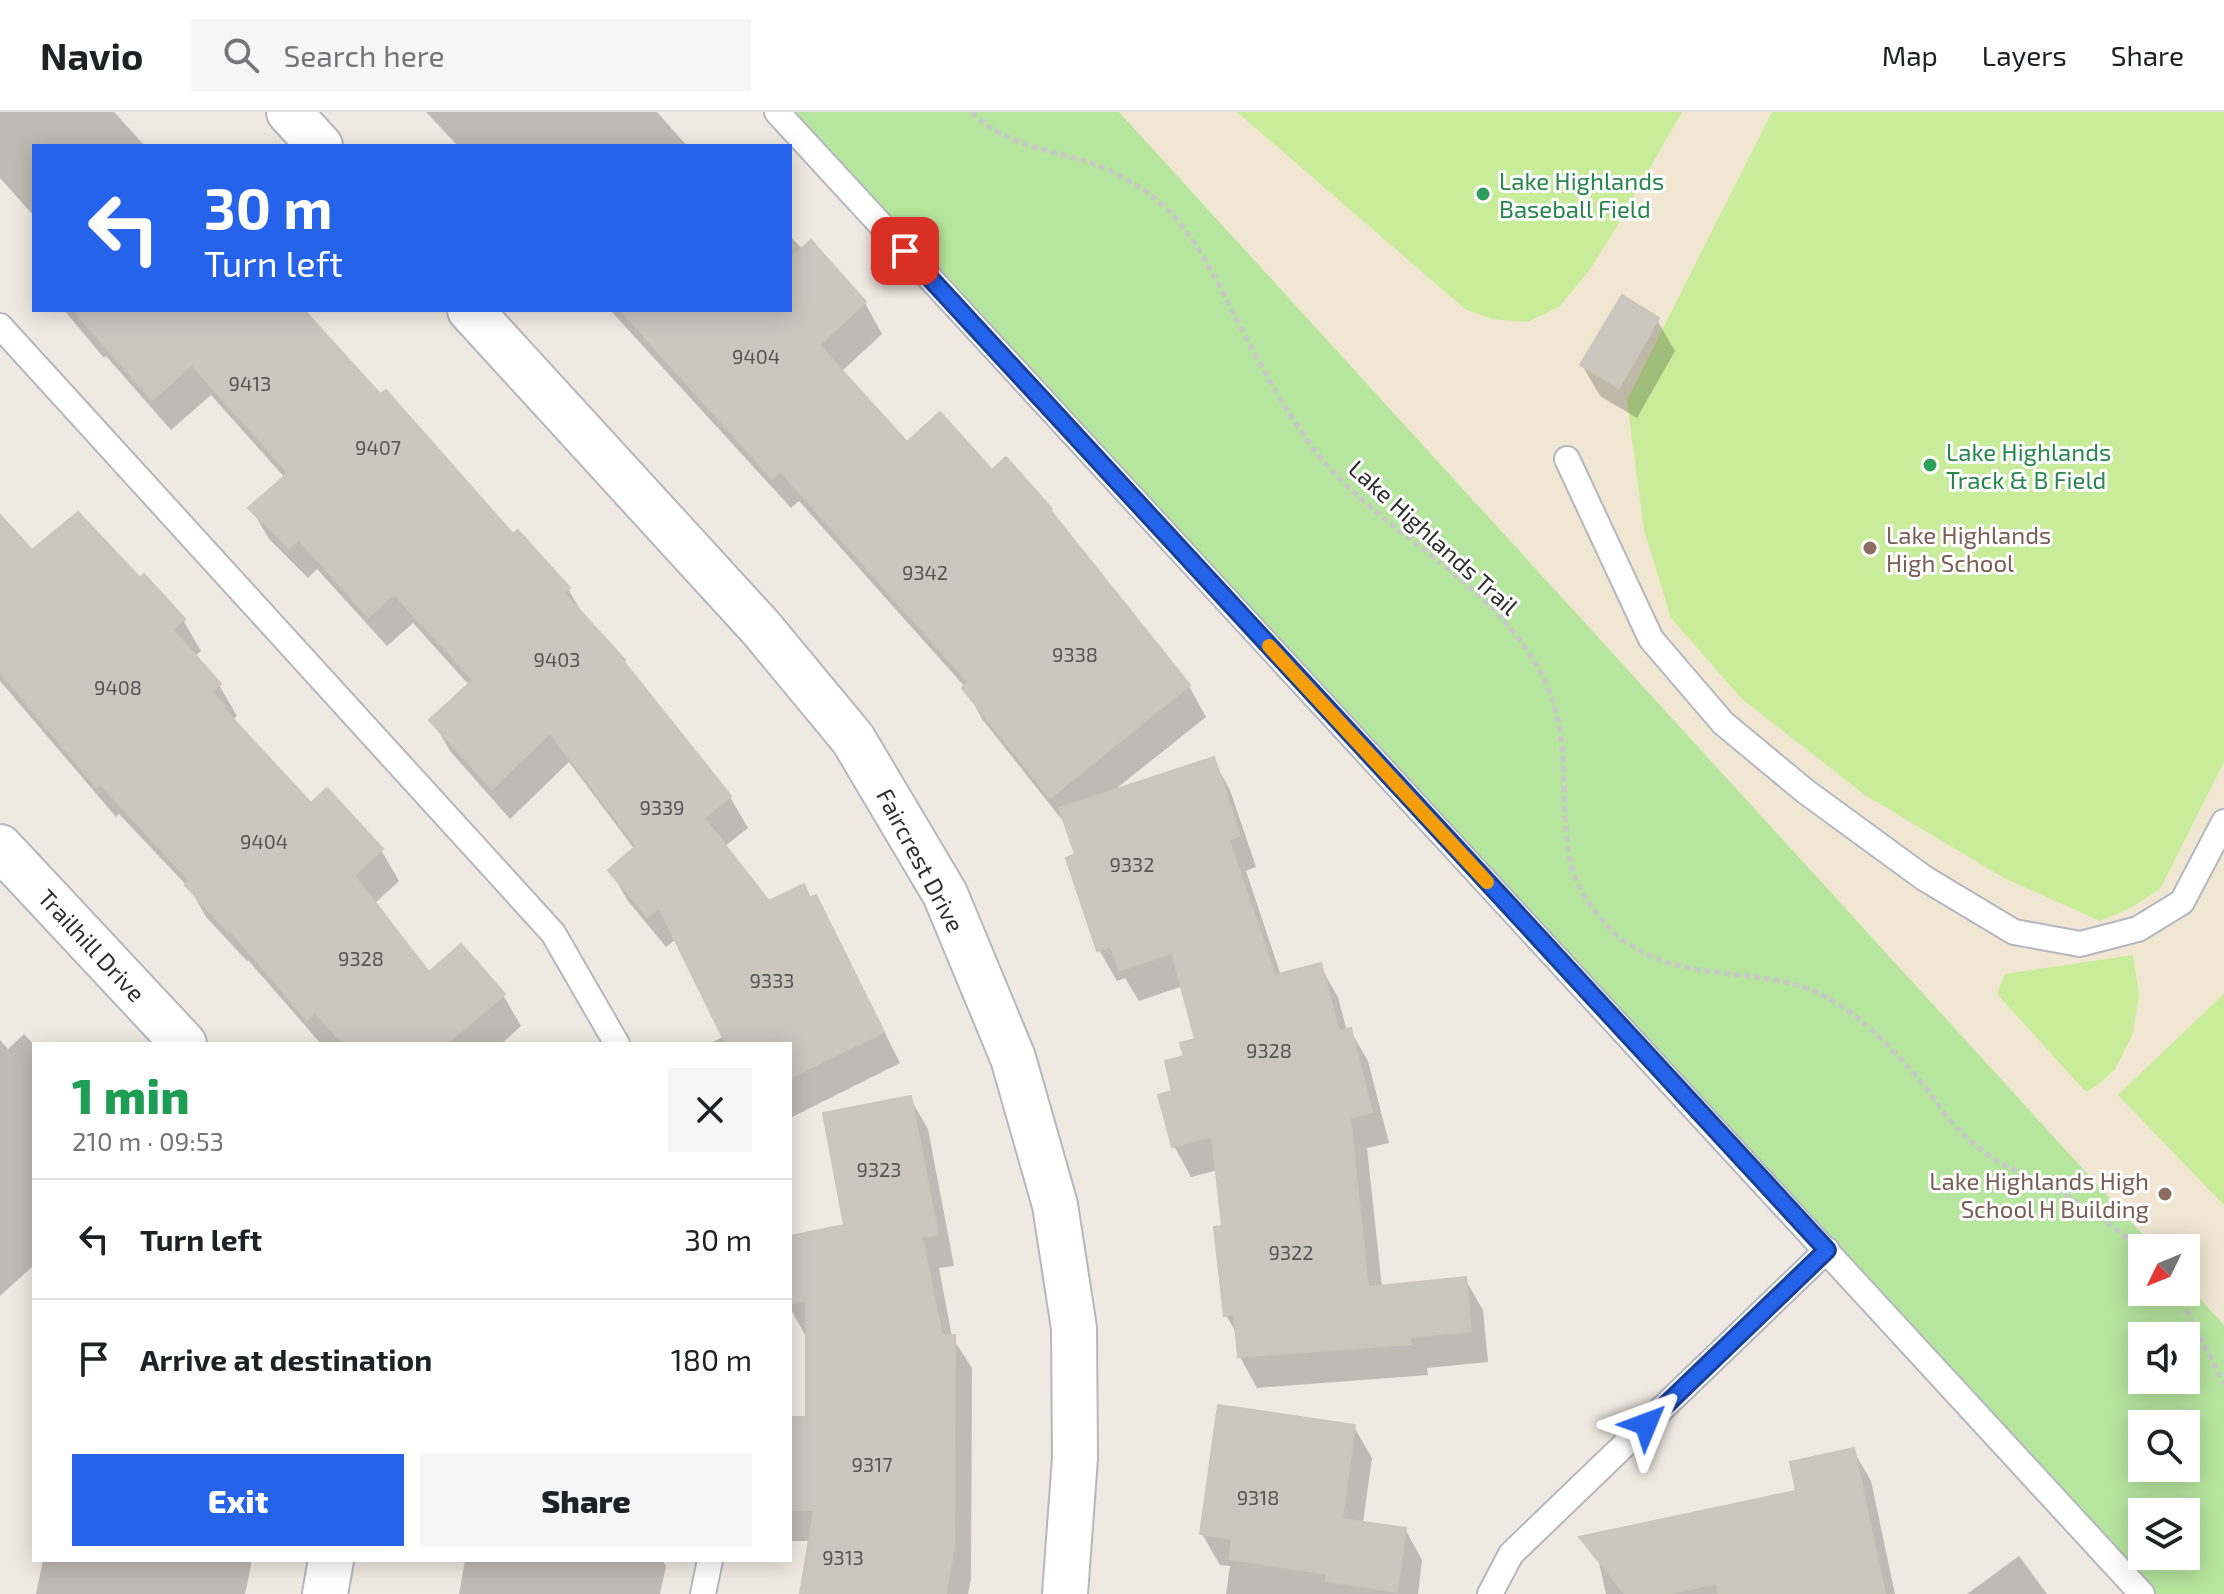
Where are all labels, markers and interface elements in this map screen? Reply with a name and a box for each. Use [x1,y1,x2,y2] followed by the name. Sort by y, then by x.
[191,19,751,91] search box
[40,32,143,78] text: Navio
[219,33,263,77] icon: search
[283,37,445,73] text: Search here
[1882,38,1938,72] text: Map
[1982,38,2067,72] text: Layers
[2111,38,2184,72] text: Share
[1499,166,1664,223] place label: Lake Highlands Baseball Field
[204,173,333,240] text: 30 m
[72,176,176,280] icon: left
[1474,185,1492,203] marker: Lake Highlands Baseball Field
[871,217,939,285] pin
[883,229,927,273] icon: arrive
[204,241,343,284] text: Turn left
[732,344,780,368] house number: 9404
[229,371,271,395] house number: 9413
[355,435,401,459] house number: 9407
[1946,437,2111,494] place label: Lake Highlands Track & B Field
[1343,453,1525,621] street label: Lake Highlands Trail
[1921,456,1939,474] marker: Lake Highlands Track & B Field
[1886,520,2051,577] place label: Lake Highlands High School
[1861,539,1879,557] marker: Lake Highlands High School
[902,560,948,584] house number: 9342
[1052,642,1098,666] house number: 9338
[534,647,580,671] house number: 9403
[94,675,142,699] house number: 9408
[871,783,971,937] street label: Faircrest Drive
[639,795,685,819] house number: 9339
[240,829,288,853] house number: 9404
[1110,852,1154,876] house number: 9332
[32,883,152,1007] street label: Trailhill Drive
[338,946,384,970] house number: 9328
[750,968,794,992] house number: 9333
[1246,1038,1292,1062] house number: 9328
[72,1066,190,1124] text: 1 min
[668,1068,752,1152] button: close
[72,1125,224,1156] text: 210 m · 09:53
[857,1157,901,1181] house number: 9323
[1929,1166,2149,1223] place label: Lake Highlands High School H Building
[2156,1185,2174,1203] marker: Lake Highlands High School H Building
[72,1217,116,1261] icon: left
[140,1221,262,1257] text: Turn left
[684,1221,752,1257] text: 30 m
[2128,1234,2200,1306] north arrow
[2128,1234,2200,1570] map controls
[1268,1240,1314,1264] house number: 9322
[2128,1322,2200,1394] button: sound
[72,1337,116,1381] icon: arrive
[140,1341,432,1377] text: Arrive at destination
[671,1341,752,1377] text: 180 m
[1604,1382,1688,1466] position arrow
[2128,1410,2200,1482] button: search
[852,1452,892,1476] house number: 9317
[72,1454,404,1546] button: Exit
[420,1454,752,1546] button: Share
[1237,1485,1279,1509] house number: 9318
[2128,1498,2200,1570] button: layers
[822,1545,864,1569] house number: 9313

